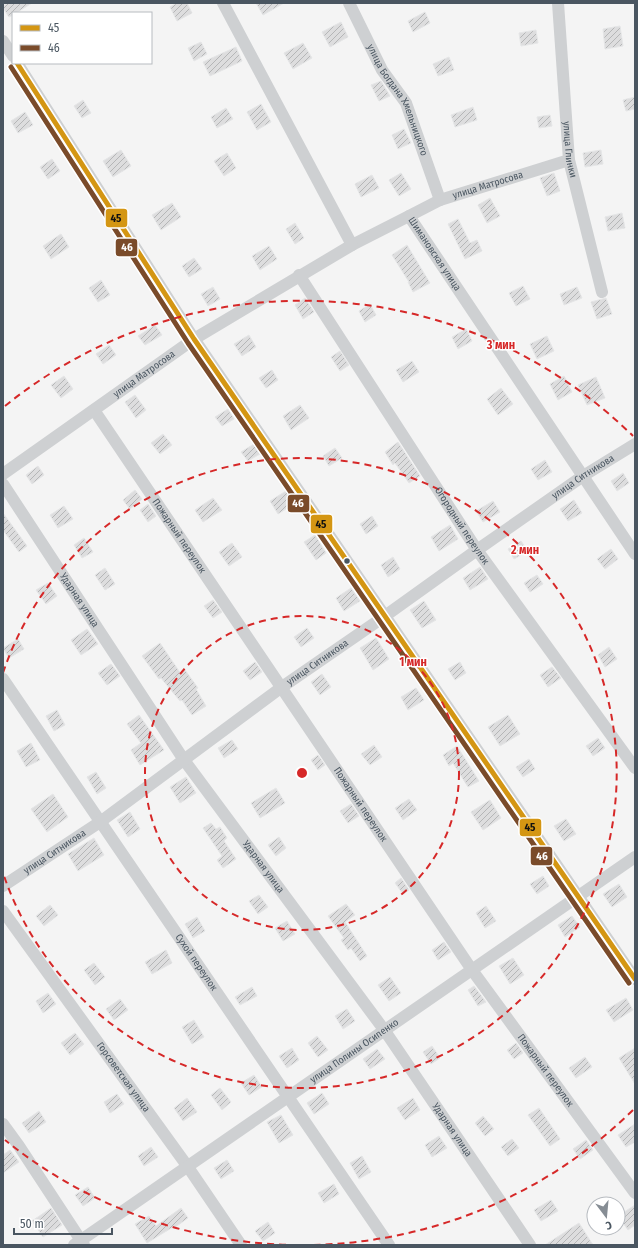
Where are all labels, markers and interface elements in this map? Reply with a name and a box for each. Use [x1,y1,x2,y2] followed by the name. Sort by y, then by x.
[12,12,152,64] legend
[48,21,60,35] text: 45
[48,41,60,55] text: 46
[364,42,430,158] street label: улица Богдана Хмельницкого
[560,121,579,179] street label: улица Глинки
[451,169,525,202] street label: улица Матросова
[105,208,128,228] line badge: 45
[111,212,122,225] text: 45
[405,215,464,293] street label: Шимановская улица
[115,238,138,257] line badge: 46
[121,241,133,254] text: 46
[486,338,515,352] text: 3 мин
[111,348,178,400] street label: улица Матросова
[550,452,617,502] street label: улица Ситникова
[432,485,492,567] street label: Огородный переулок
[287,494,310,513] line badge: 46
[150,496,209,576] street label: Пожарный переулок
[292,497,304,510] text: 46
[310,514,333,534] line badge: 45
[316,518,327,531] text: 45
[510,543,539,557] text: 2 мин
[342,556,352,566] unlabelled marker
[57,570,101,630] street label: Ударная улица
[284,637,351,688] street label: улица Ситникова
[399,655,427,669] text: 1 мин
[331,765,390,844] street label: Пожарный переулок
[295,766,309,780] centre of rings
[519,818,542,837] line badge: 45
[525,821,536,834] text: 45
[21,827,88,877] street label: улица Ситникова
[239,837,287,895] street label: Ударная улица
[530,846,553,866] line badge: 46
[536,850,548,863] text: 46
[173,932,220,993] street label: Сухой переулок
[308,1016,401,1086] street label: улица Полины Осипенко
[515,1032,576,1109] street label: Пожарный переулок
[94,1040,152,1114] street label: Горсоветская улица
[429,1100,475,1159] street label: Ударная улица
[586,1196,626,1236] north arrow
[14,1210,112,1236] scale bar
[20,1217,44,1231] text: 50 m
[604,1218,613,1232] text: С

